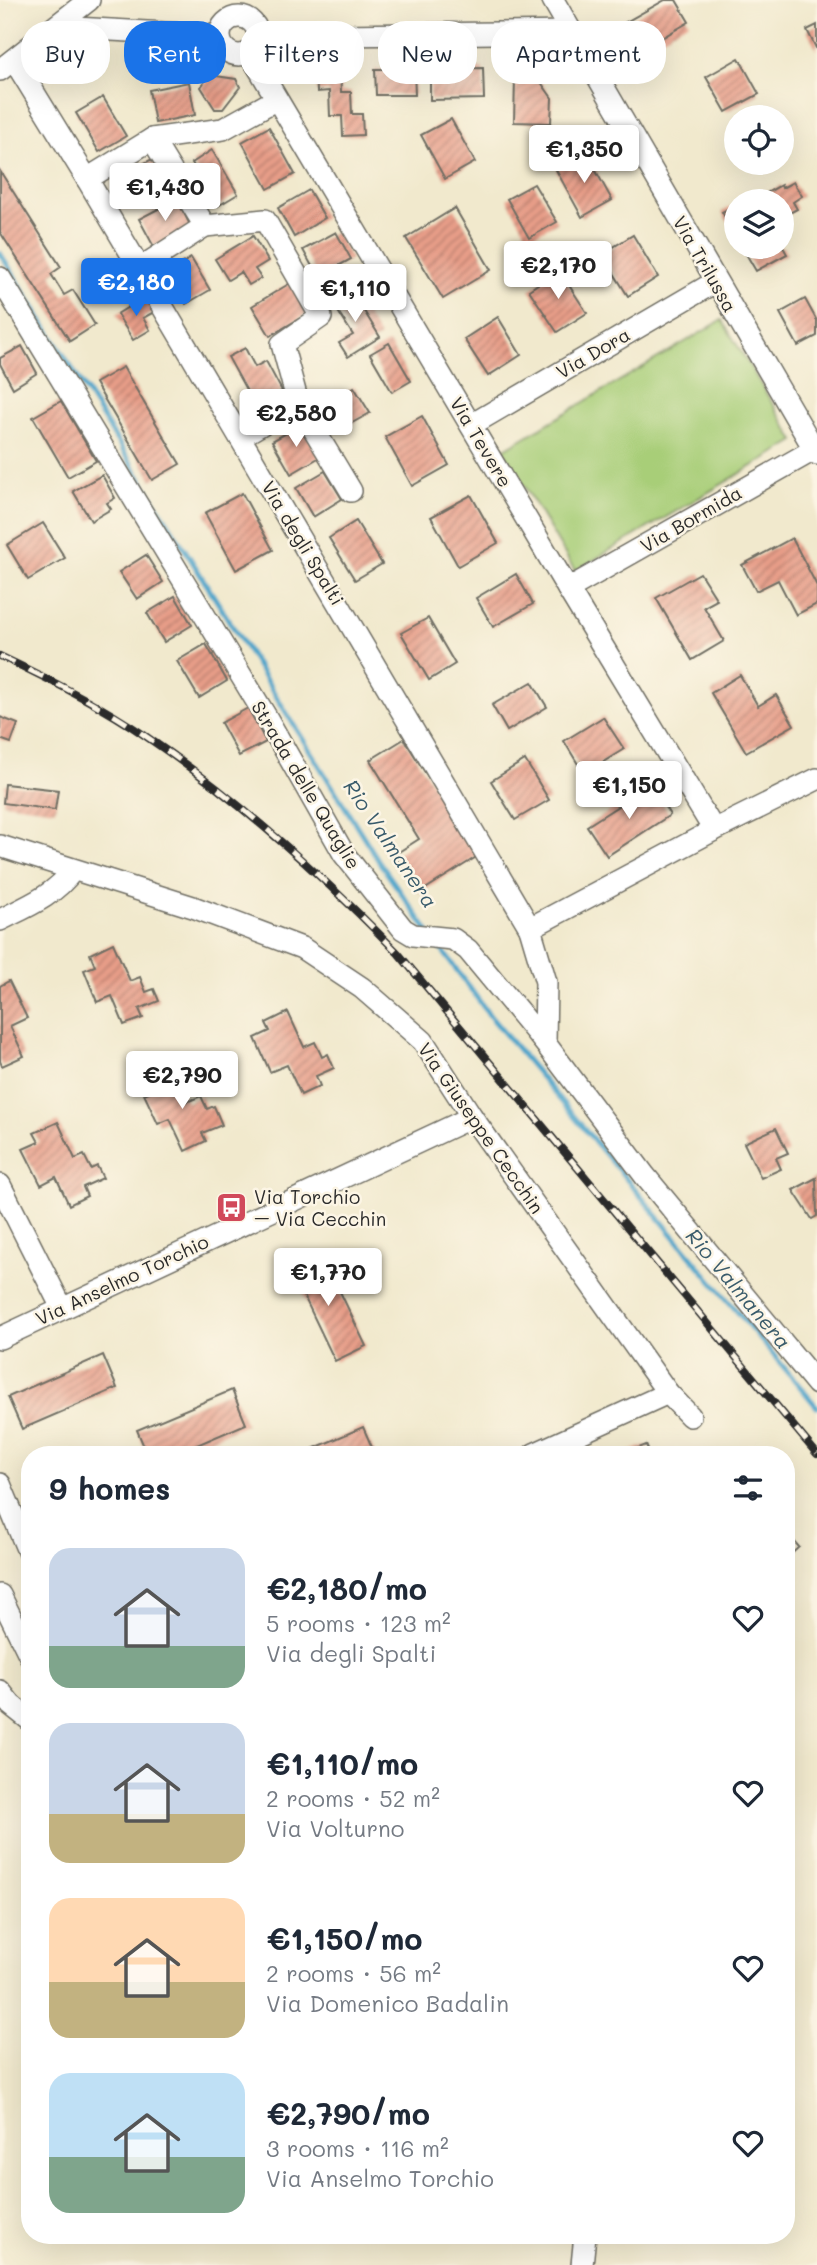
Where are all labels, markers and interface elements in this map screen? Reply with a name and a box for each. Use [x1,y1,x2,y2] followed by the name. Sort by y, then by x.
[21,21,110,84] chip: Buy
[124,21,226,84] chip: Rent
[240,21,364,84] chip: Filters
[378,21,477,84] chip: New
[491,21,666,84] chip: Apartment
[724,105,794,259] map controls
[724,105,794,175] button: locate
[527,125,641,185] pin: €1,350
[545,133,623,163] text: €1,350
[108,164,222,223] pin: €1,430
[125,171,205,201] text: €1,430
[724,189,794,259] button: layers
[668,211,743,316] street label: Via Trilussa
[501,242,615,301] pin: €2,170
[520,249,596,279] text: €2,170
[79,258,193,318] pin: €2,180
[298,264,412,324] pin: €1,110
[97,266,175,296] text: €2,180
[319,272,391,302] text: €1,110
[551,321,634,384] street label: Via Dora
[239,390,353,449] pin: €2,580
[445,392,518,492] street label: Via Tevere
[255,397,337,427] text: €2,580
[256,476,350,609] street label: Via degli Spalti
[635,479,746,558] street label: Via Bormida
[246,696,367,873] street label: Strada delle Quaglie
[572,762,686,821] pin: €1,150
[592,769,666,799] text: €1,150
[338,774,444,913] water label: Rio Valmanera
[413,1037,550,1218] street label: Via Giuseppe Cecchin
[125,1052,239,1111] pin: €2,790
[142,1059,222,1089] text: €2,790
[254,1184,386,1231] place label: Via Torchio – Via Cecchin
[214,1191,248,1225] bus stop icon: Via Torchio – Via Cecchin
[681,1222,798,1354] water label: Rio Valmanera
[31,1228,212,1331] street label: Via Anselmo Torchio
[271,1248,385,1308] pin: €1,770
[290,1256,366,1286] text: €1,770
[49,1468,170,1508] text: 9 homes
[729,1469,767,1507] icon: filters
[266,1568,427,1608] text: €2,180/mo
[105,1576,189,1660] icon: home
[729,1599,767,1637] icon: heart
[266,1608,451,1638] text: 5 rooms · 123 m²
[266,1638,436,1668] text: Via degli Spalti
[266,1743,418,1783] text: €1,110/mo
[105,1751,189,1835] icon: home
[729,1774,767,1812] icon: heart
[266,1783,440,1813] text: 2 rooms · 52 m²
[266,1813,404,1843] text: Via Volturno
[266,1918,422,1958] text: €1,150/mo
[105,1926,189,2010] icon: home
[729,1949,767,1987] icon: heart
[266,1958,441,1988] text: 2 rooms · 56 m²
[266,1988,509,2018] text: Via Domenico Badalin
[266,2093,430,2133] text: €2,790/mo
[105,2101,189,2185] icon: home
[729,2124,767,2162] icon: heart
[266,2133,449,2163] text: 3 rooms · 116 m²
[266,2163,494,2193] text: Via Anselmo Torchio

